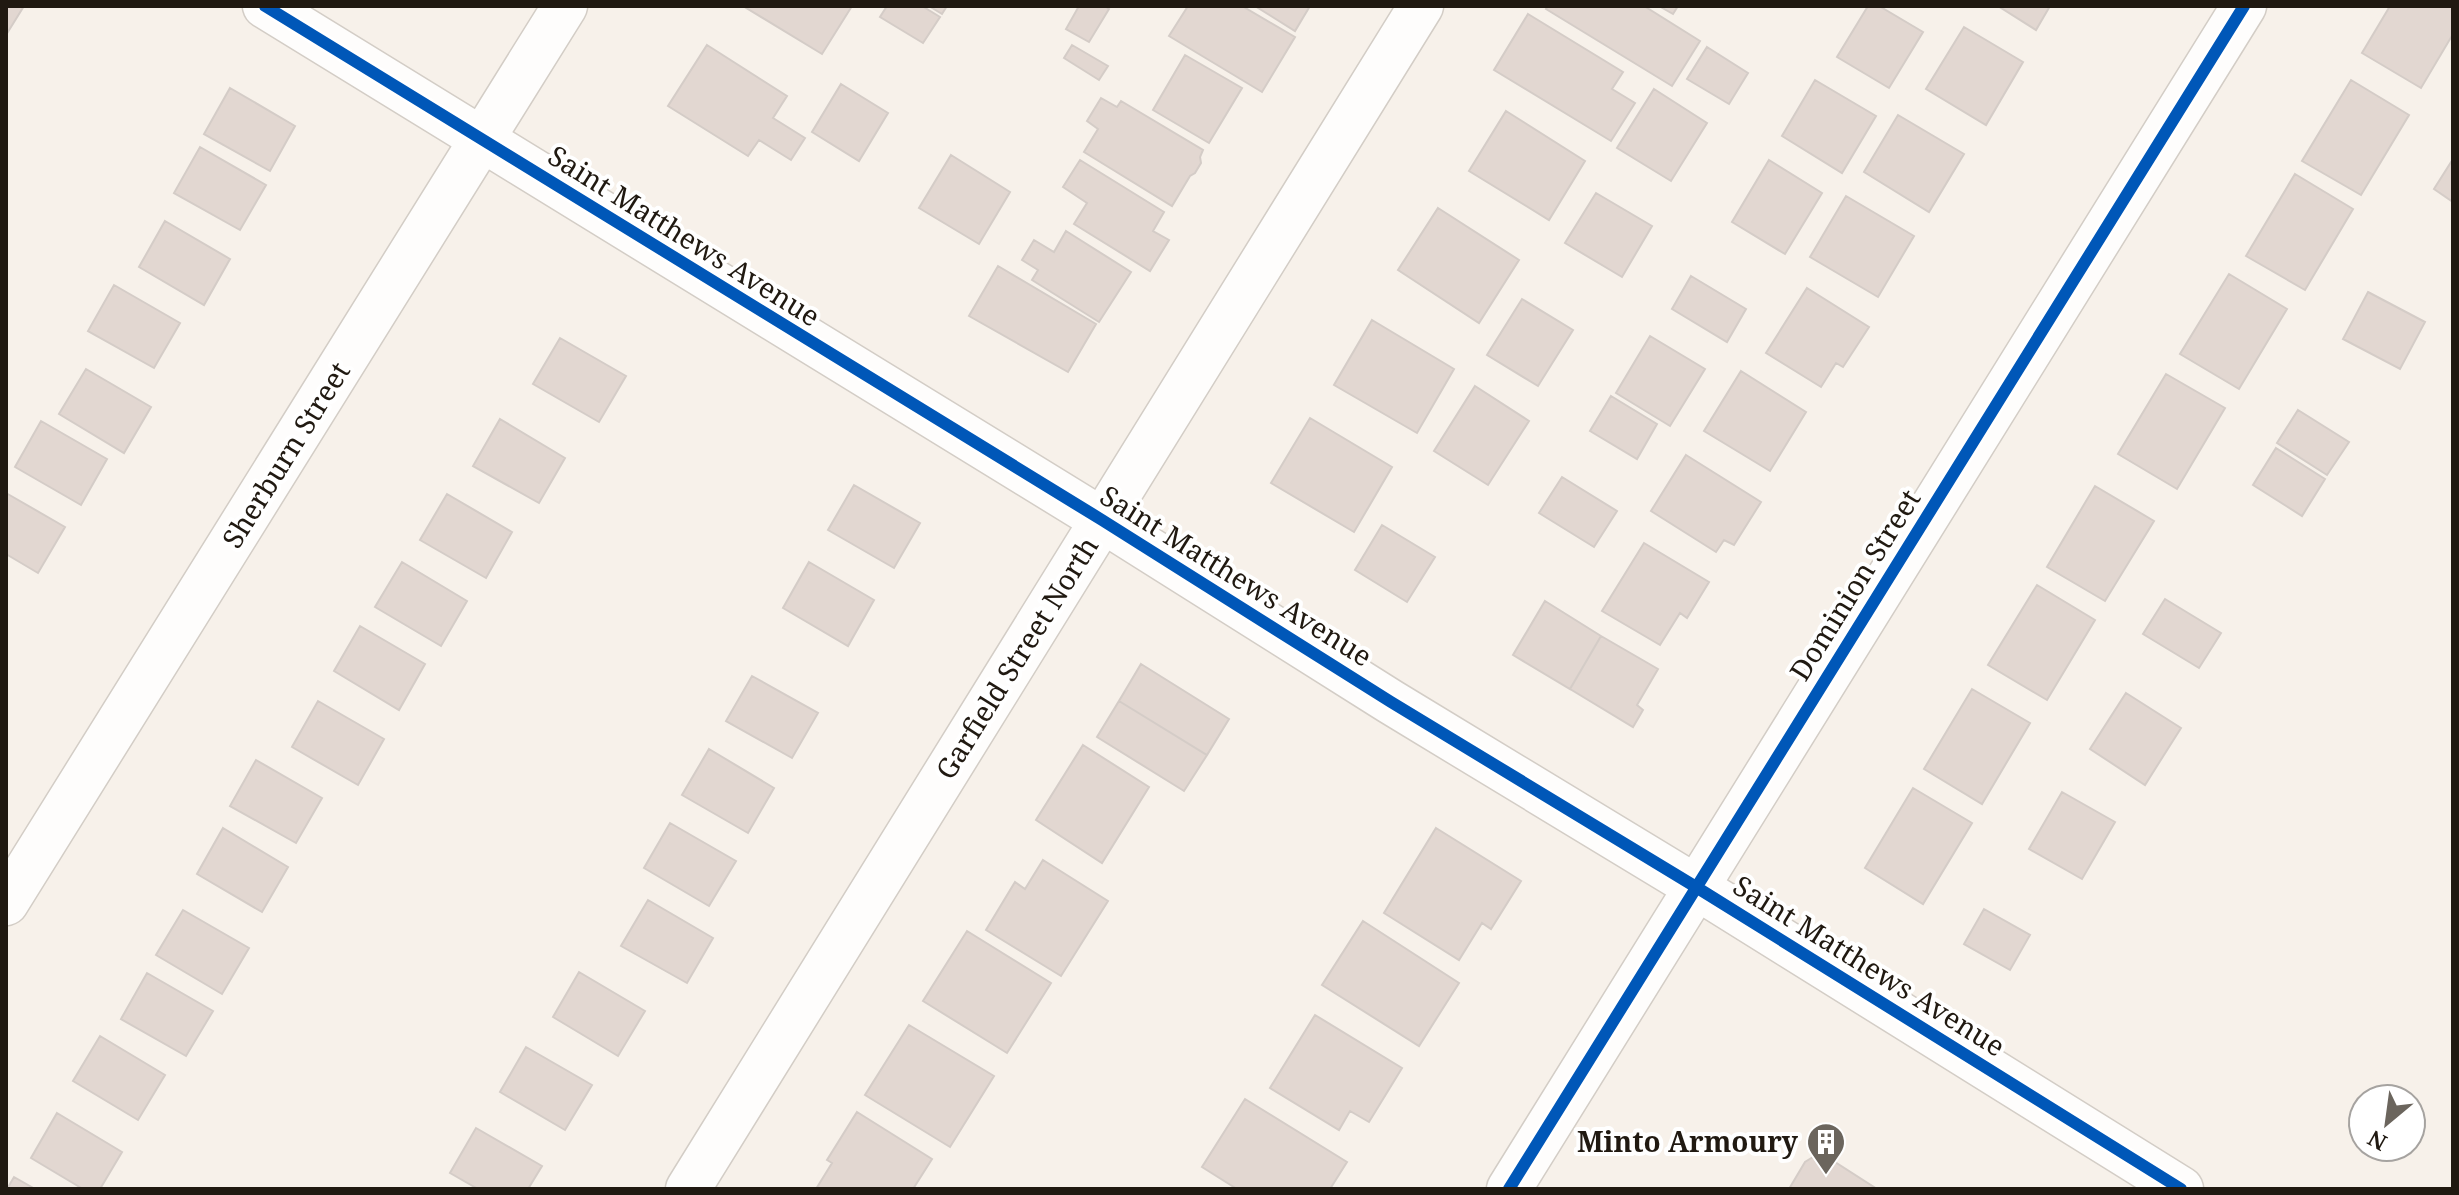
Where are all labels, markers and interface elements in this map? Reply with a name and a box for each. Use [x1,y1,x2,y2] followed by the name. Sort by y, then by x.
[541,136,828,334] street label: Saint Matthews Avenue
[213,354,358,555] street label: Sherburn Street
[1093,476,1380,674] street label: Saint Matthews Avenue
[1780,482,1928,687] street label: Dominion Street
[926,529,1106,786] street label: Garfield Street North
[1726,866,2013,1064] street label: Saint Matthews Avenue
[2347,1083,2427,1163] north arrow
[1805,1121,1847,1176] building icon: Minto Armoury
[1577,1122,1799,1160] place label: Minto Armoury
[2362,1124,2392,1159] text: N

